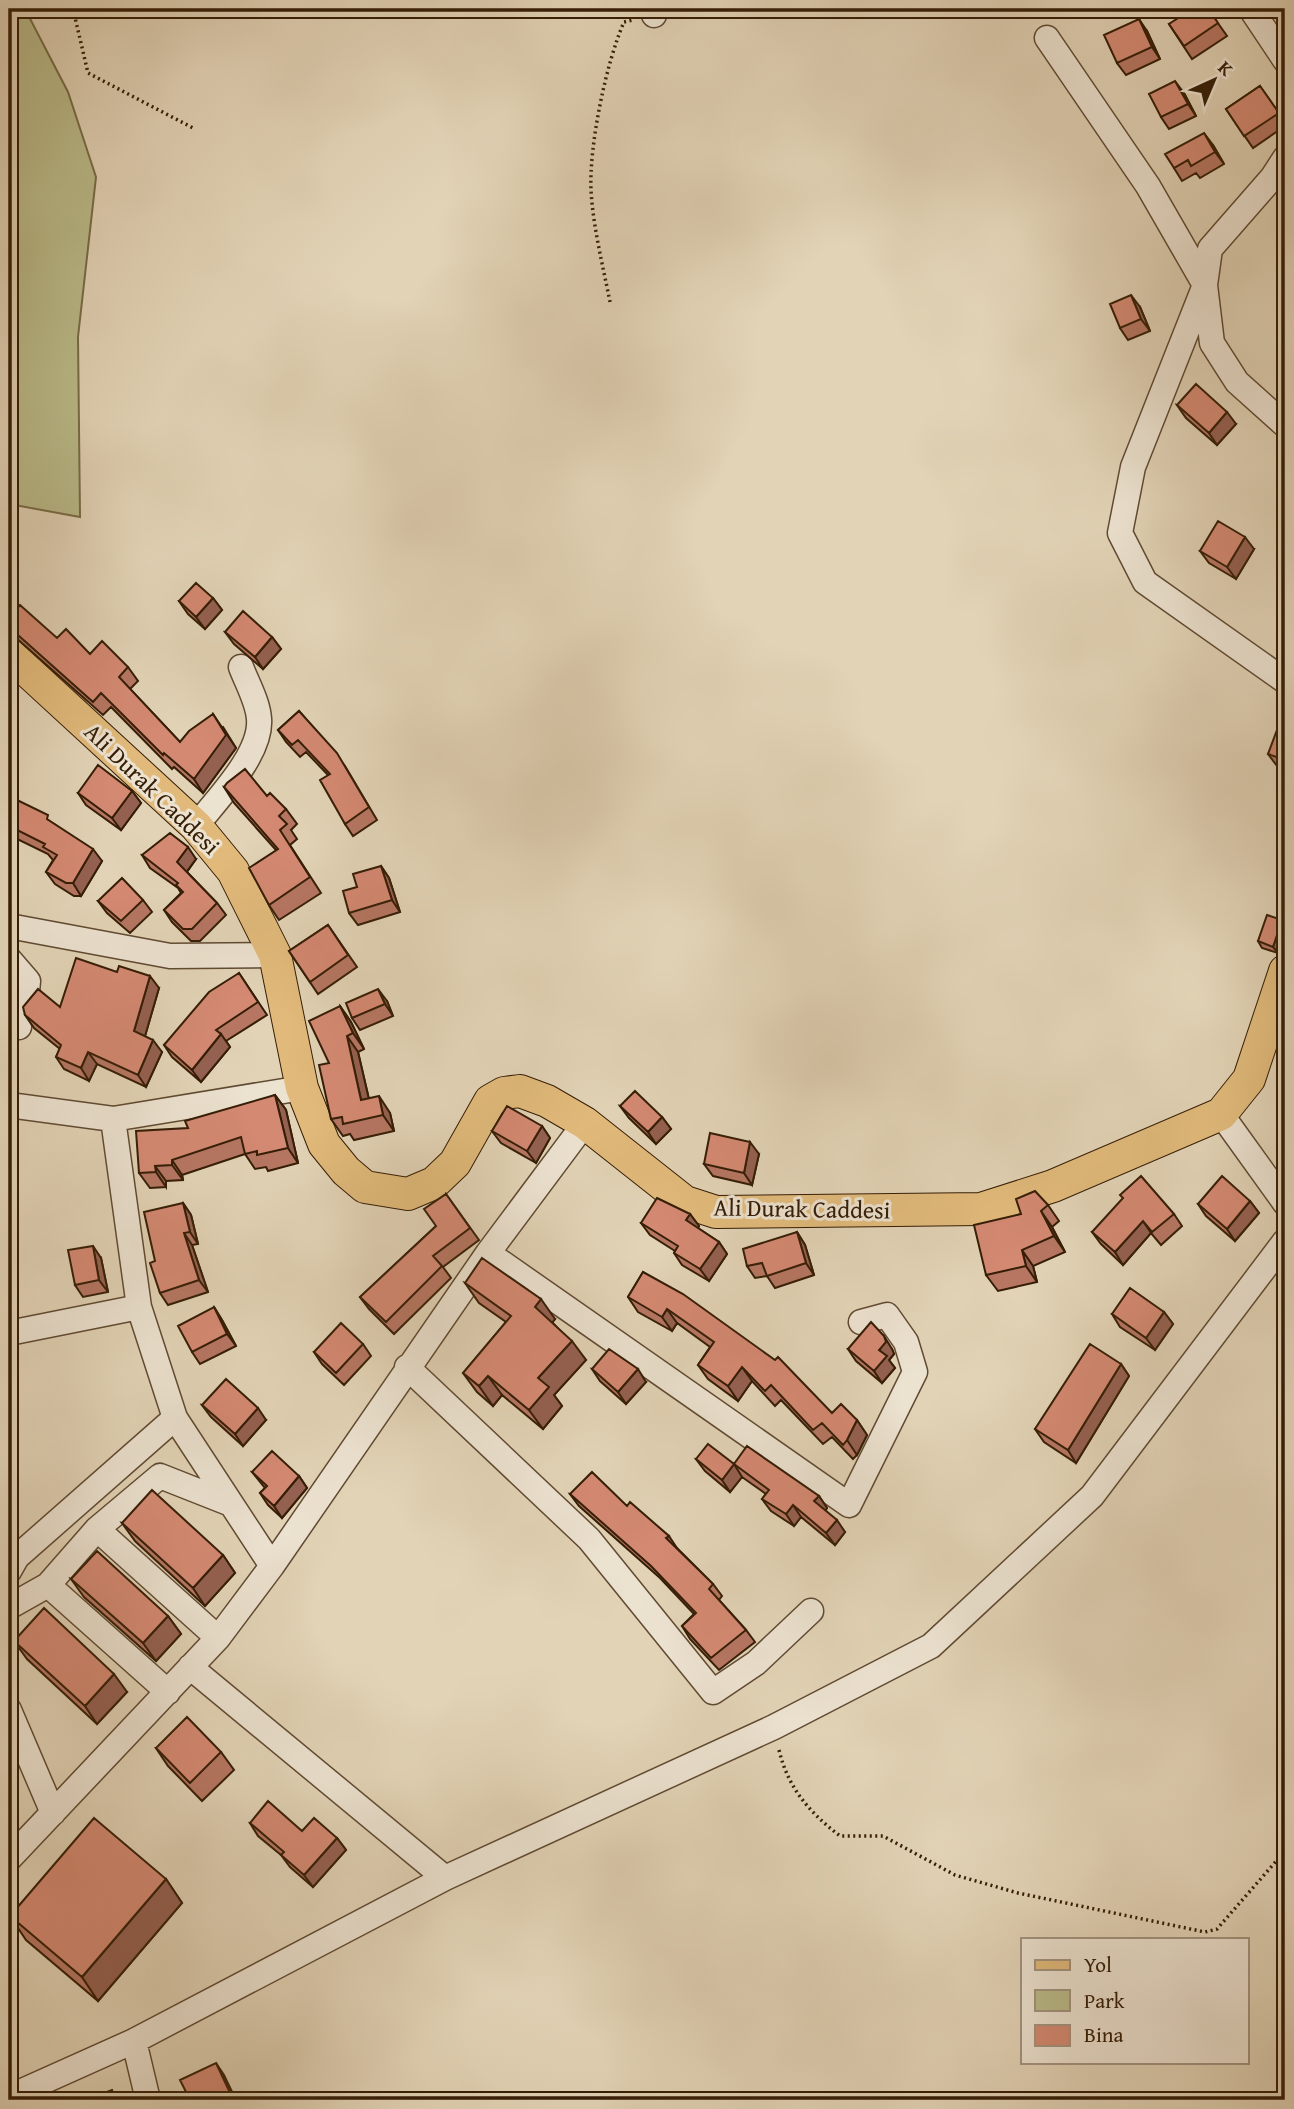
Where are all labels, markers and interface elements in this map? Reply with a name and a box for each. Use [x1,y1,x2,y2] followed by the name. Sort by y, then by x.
[1178,46,1248,116] north arrow
[1212,54,1240,82] text: K
[77,715,228,863] street label: Ali Durak Caddesi
[713,1189,891,1228] street label: Ali Durak Caddesi
[1021,1938,1248,2064] legend
[1084,1949,1112,1980] text: Yol
[1084,1985,1125,2016] text: Park
[1084,2019,1124,2050] text: Bina

